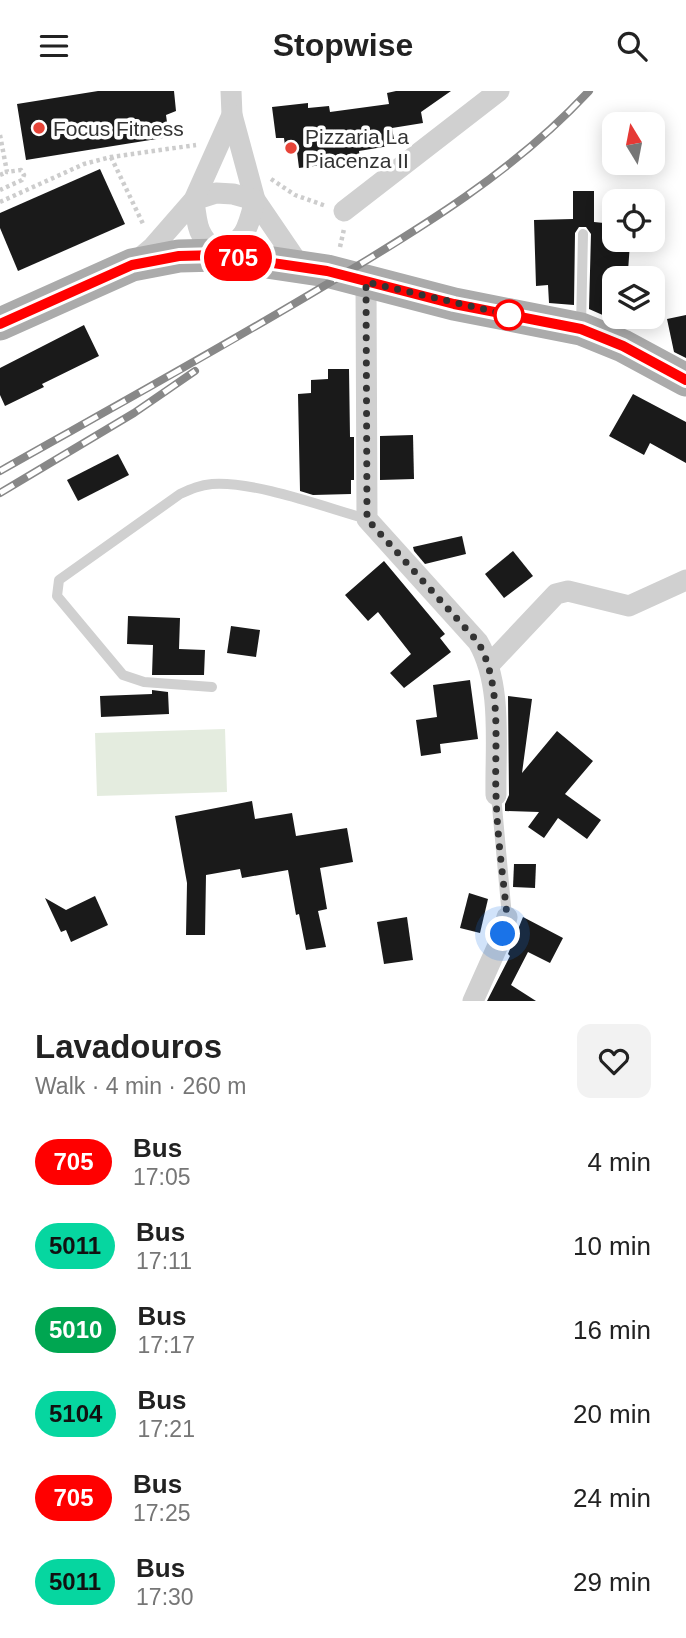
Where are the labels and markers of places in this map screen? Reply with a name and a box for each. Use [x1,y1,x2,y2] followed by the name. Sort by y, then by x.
[53,117,184,140] place label: Focus Fitness
[31,120,47,136] marker: Focus Fitness
[305,125,409,172] place label: Pizzaria La Piacenza II
[283,140,299,156] marker: Pizzaria La Piacenza II
[494,300,524,330] unlabelled marker

